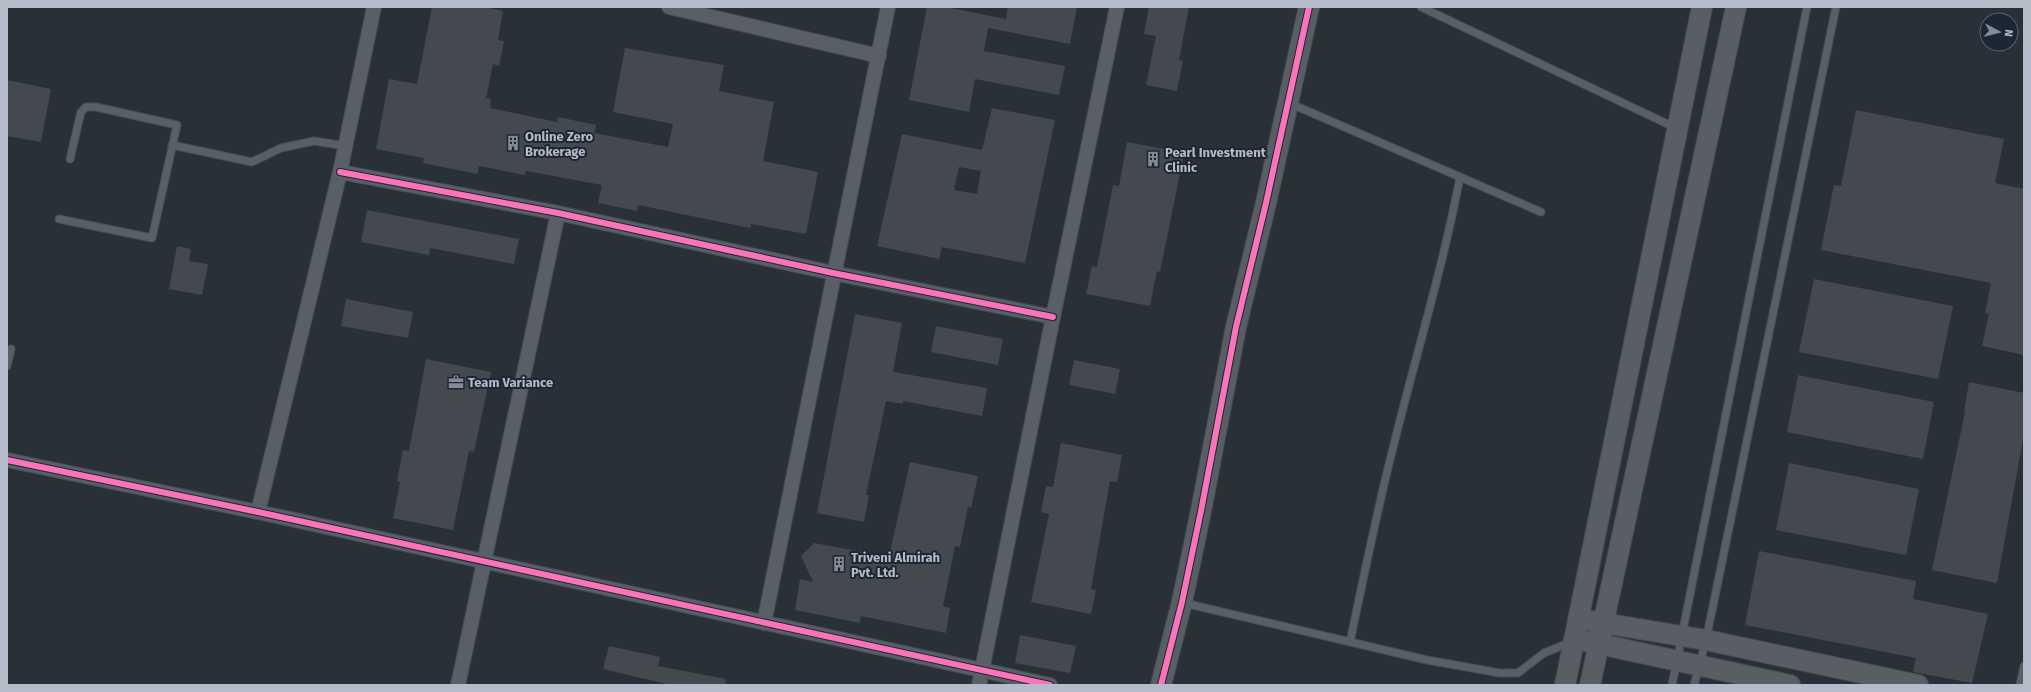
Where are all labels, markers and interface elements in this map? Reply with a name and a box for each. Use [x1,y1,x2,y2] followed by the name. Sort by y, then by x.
[1979,12,2019,52] north arrow
[2002,29,2015,38] text: N
[525,129,594,159] place label: Online Zero Brokerage
[504,134,522,152] building icon: Online Zero Brokerage
[1165,145,1267,175] place label: Pearl Investment Clinic
[1144,150,1162,168] building icon: Pearl Investment Clinic
[447,373,465,391] office icon: Team Variance
[468,375,553,390] place label: Team Variance
[851,550,940,580] place label: Triveni Almirah Pvt. Ltd.
[830,555,848,573] building icon: Triveni Almirah Pvt. Ltd.

